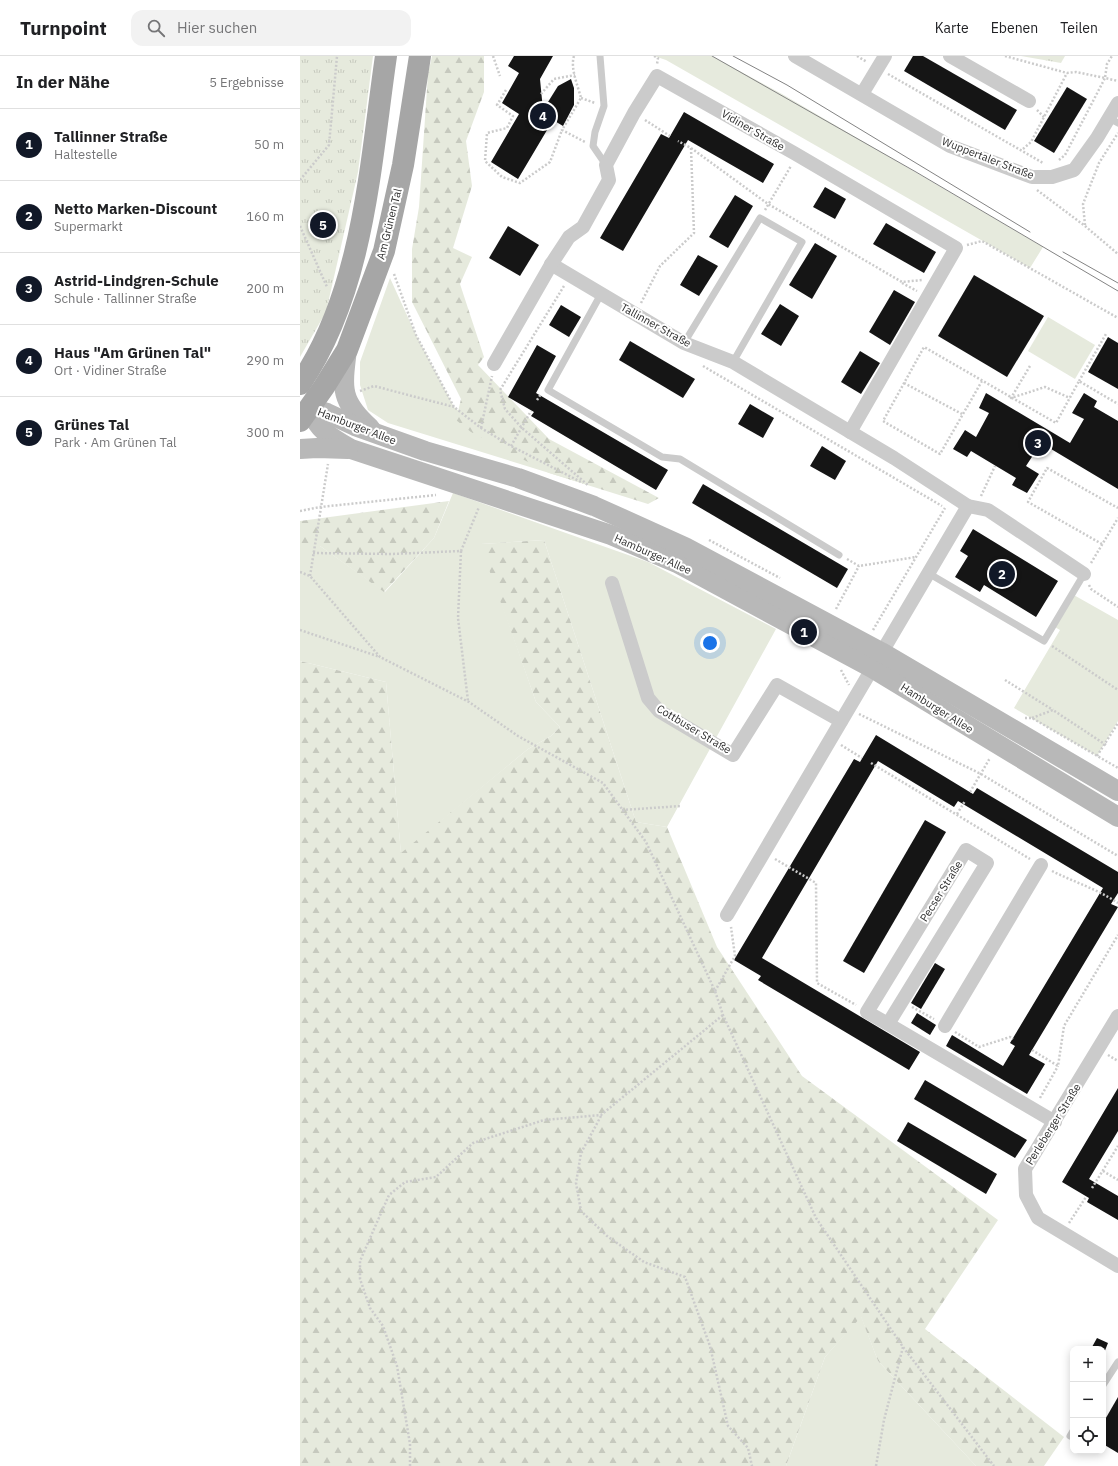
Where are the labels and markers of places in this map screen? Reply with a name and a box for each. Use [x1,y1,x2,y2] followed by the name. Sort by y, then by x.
[530,101,556,131] pin: 4
[310,210,336,240] pin: 5
[1025,428,1051,458] pin: 3
[989,559,1015,589] pin: 2
[791,617,817,647] pin: 1

